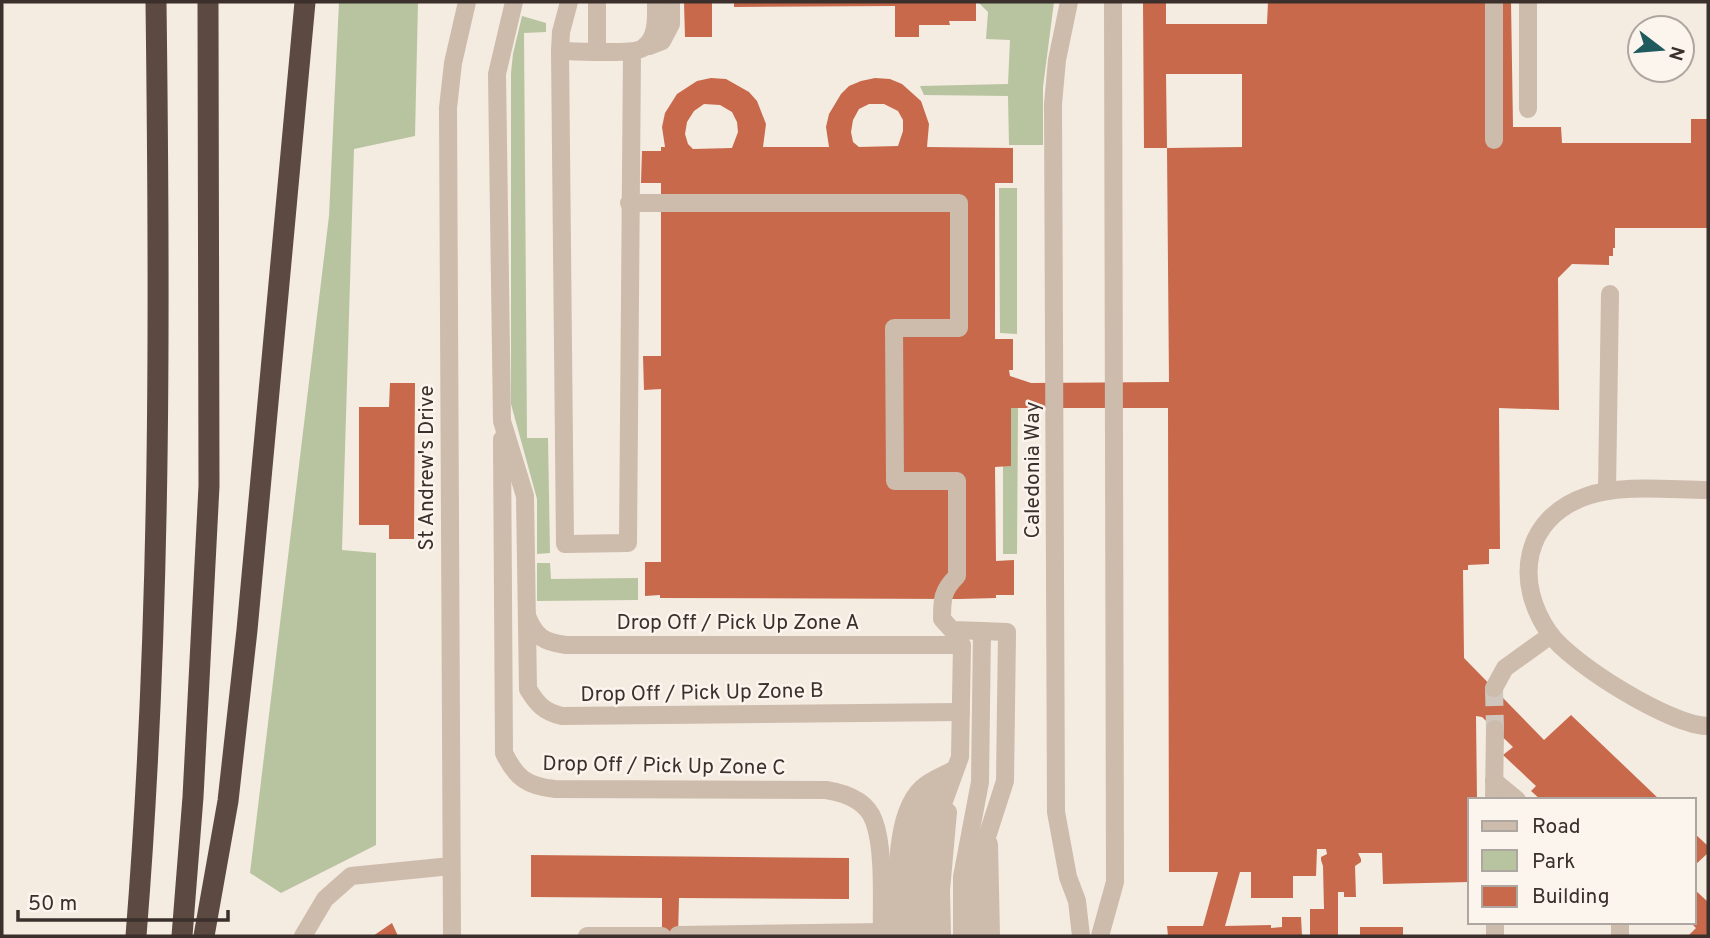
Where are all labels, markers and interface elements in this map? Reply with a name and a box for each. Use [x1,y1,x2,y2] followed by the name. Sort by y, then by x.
[1626,14,1696,84] north arrow
[1662,43,1689,63] text: N
[414,385,441,551] street label: St Andrew's Drive
[1020,401,1047,539] street label: Caledonia Way
[616,610,860,637] street label: Drop Off / Pick Up Zone A
[580,678,824,709] street label: Drop Off / Pick Up Zone B
[542,751,786,782] street label: Drop Off / Pick Up Zone C
[1468,798,1696,924] legend
[1532,814,1581,841] text: Road
[1532,849,1575,876] text: Park
[18,878,228,922] scale bar
[1532,884,1610,911] text: Building
[28,891,77,918] text: 50 m

